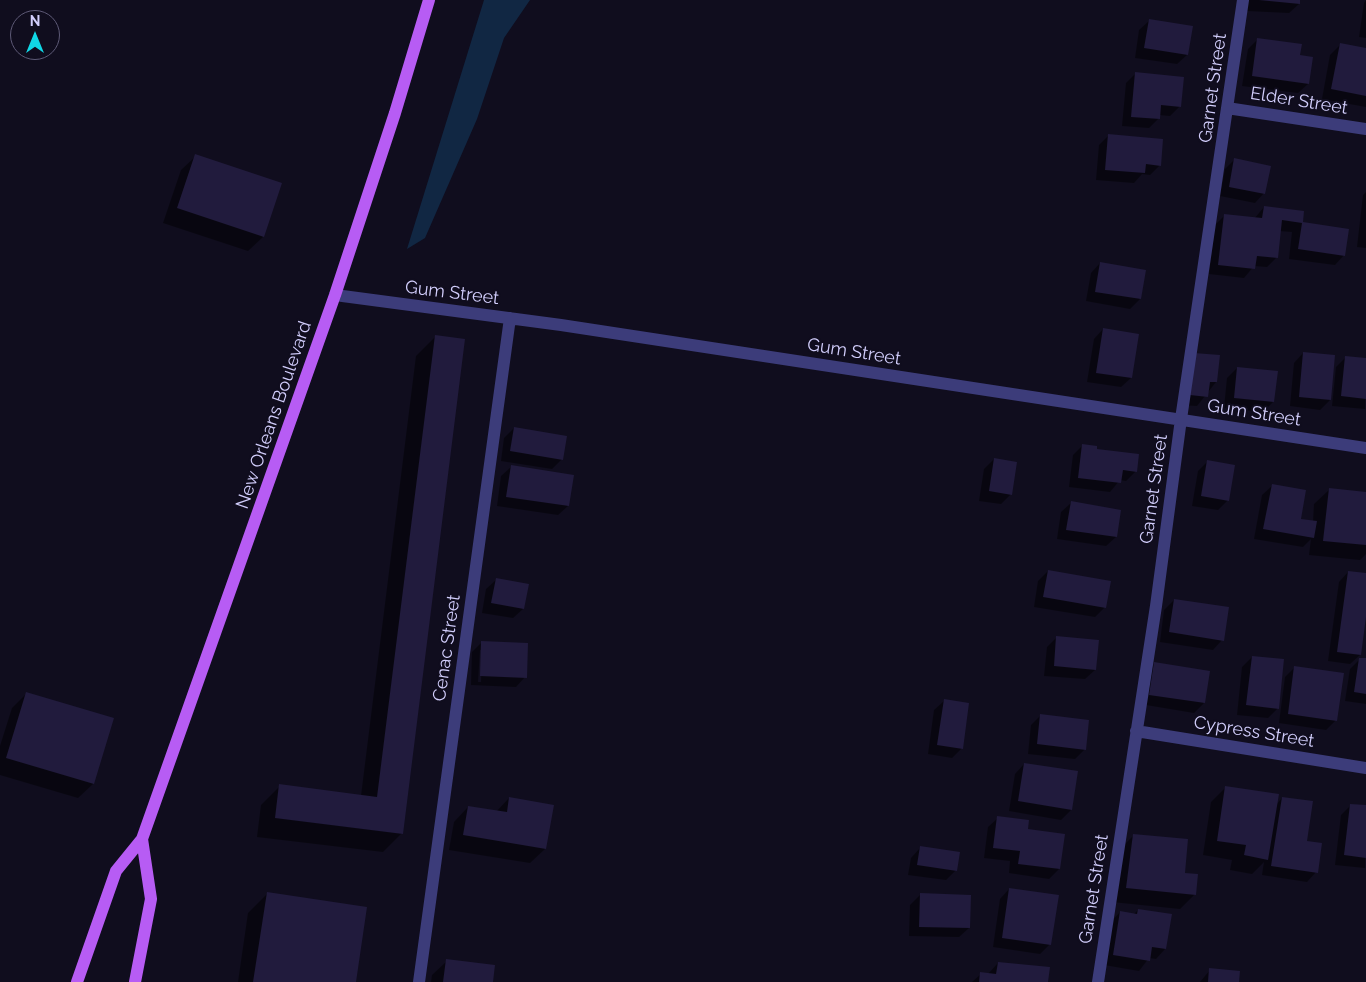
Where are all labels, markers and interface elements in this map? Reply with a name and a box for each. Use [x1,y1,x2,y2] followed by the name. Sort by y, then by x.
[10,10,60,60] north arrow
[30,13,40,29] text: N
[1195,32,1231,144] street label: Garnet Street
[1249,83,1349,119] street label: Elder Street
[404,277,500,309] street label: Gum Street
[232,318,316,512] street label: New Orleans Boulevard
[806,334,902,370] street label: Gum Street
[1206,395,1302,431] street label: Gum Street
[1136,433,1172,545] street label: Garnet Street
[429,593,465,703] street label: Cenac Street
[1192,712,1316,752] street label: Cypress Street
[1075,833,1113,945] street label: Garnet Street

